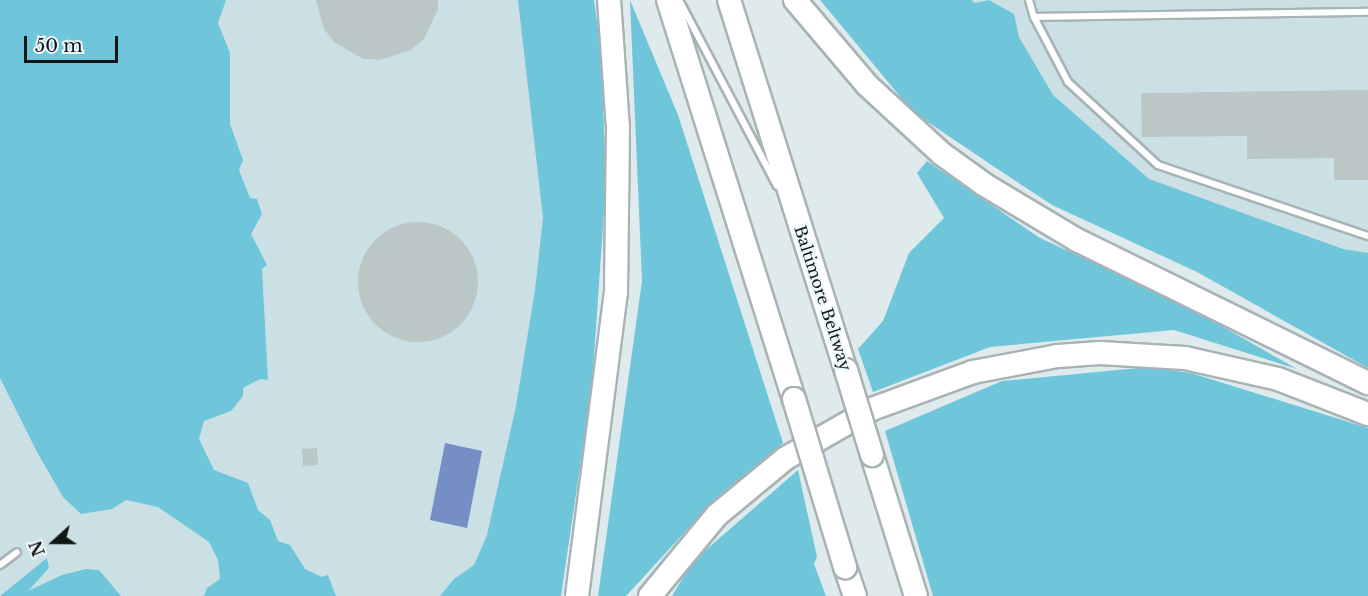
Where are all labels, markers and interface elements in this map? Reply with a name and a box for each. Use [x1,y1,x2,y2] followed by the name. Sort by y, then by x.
[27,24,122,62] scale bar
[35,35,83,57] text: 50 m
[790,223,856,373] street label: Baltimore Beltway
[24,512,84,572] north arrow
[25,538,49,559] text: N

